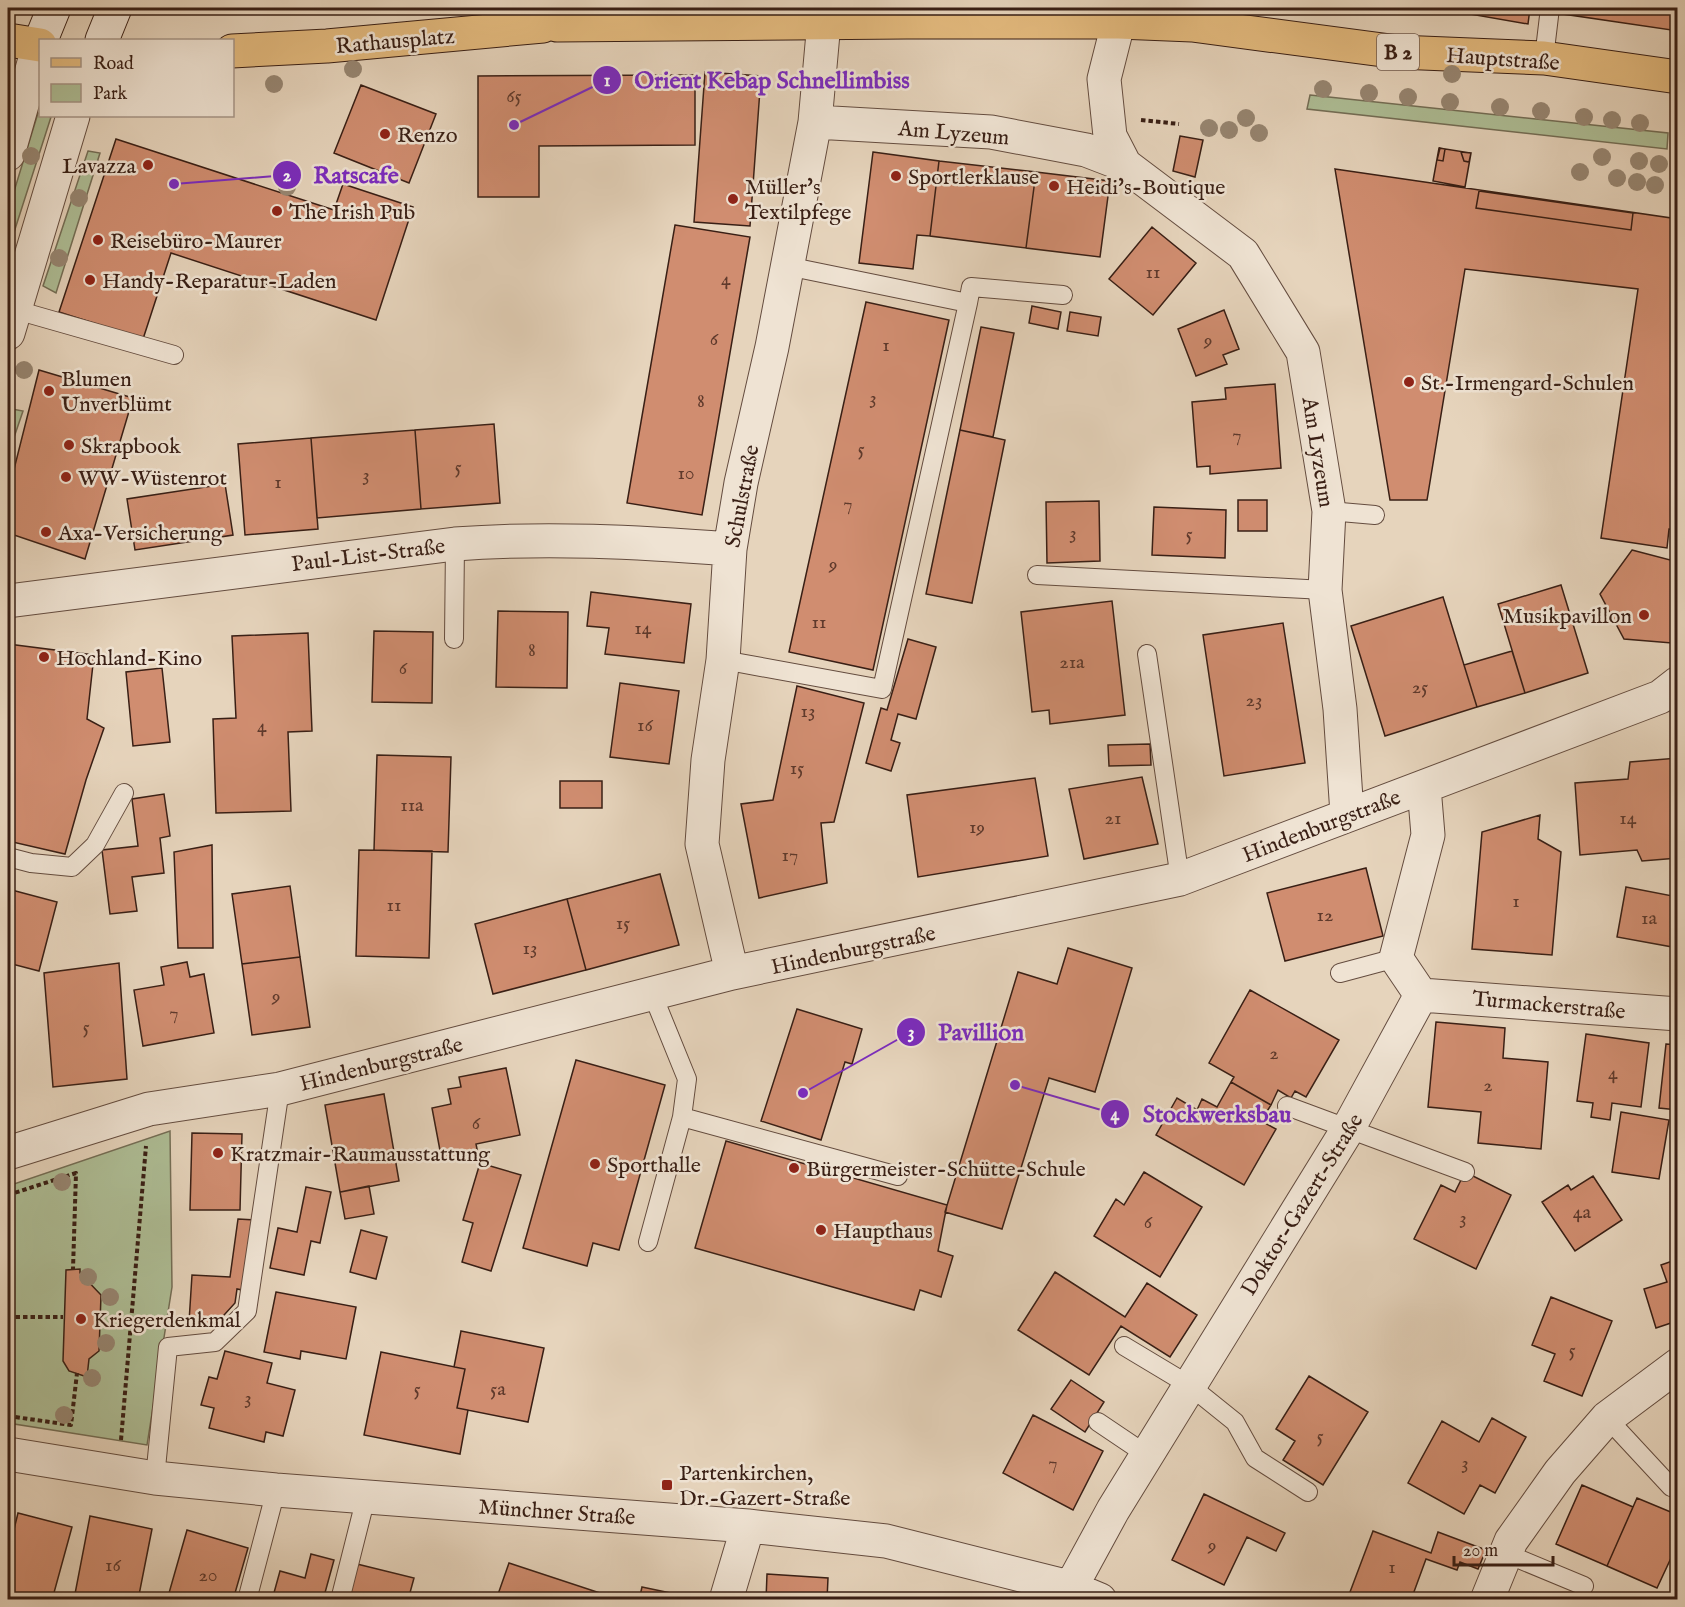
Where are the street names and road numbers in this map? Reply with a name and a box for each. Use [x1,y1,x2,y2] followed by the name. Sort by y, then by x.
[335,23,456,61] street label: Rathausplatz
[1377,34,1419,70] road number: B 2
[1445,42,1561,78] street label: Hauptstraße
[896,115,1011,153] street label: Am Lyzeum
[1294,394,1340,510] street label: Am Lyzeum
[719,443,767,550] street label: Schulstraße
[290,533,447,579] street label: Paul-List-Straße
[1239,784,1405,870] street label: Hindenburgstraße
[769,920,938,982] street label: Hindenburgstraße
[1471,985,1627,1027] street label: Turmackerstraße
[297,1031,466,1099] street label: Hindenburgstraße
[1235,1109,1370,1301] street label: Doktor-Gazert-Straße
[477,1494,636,1532] street label: Münchner Straße

